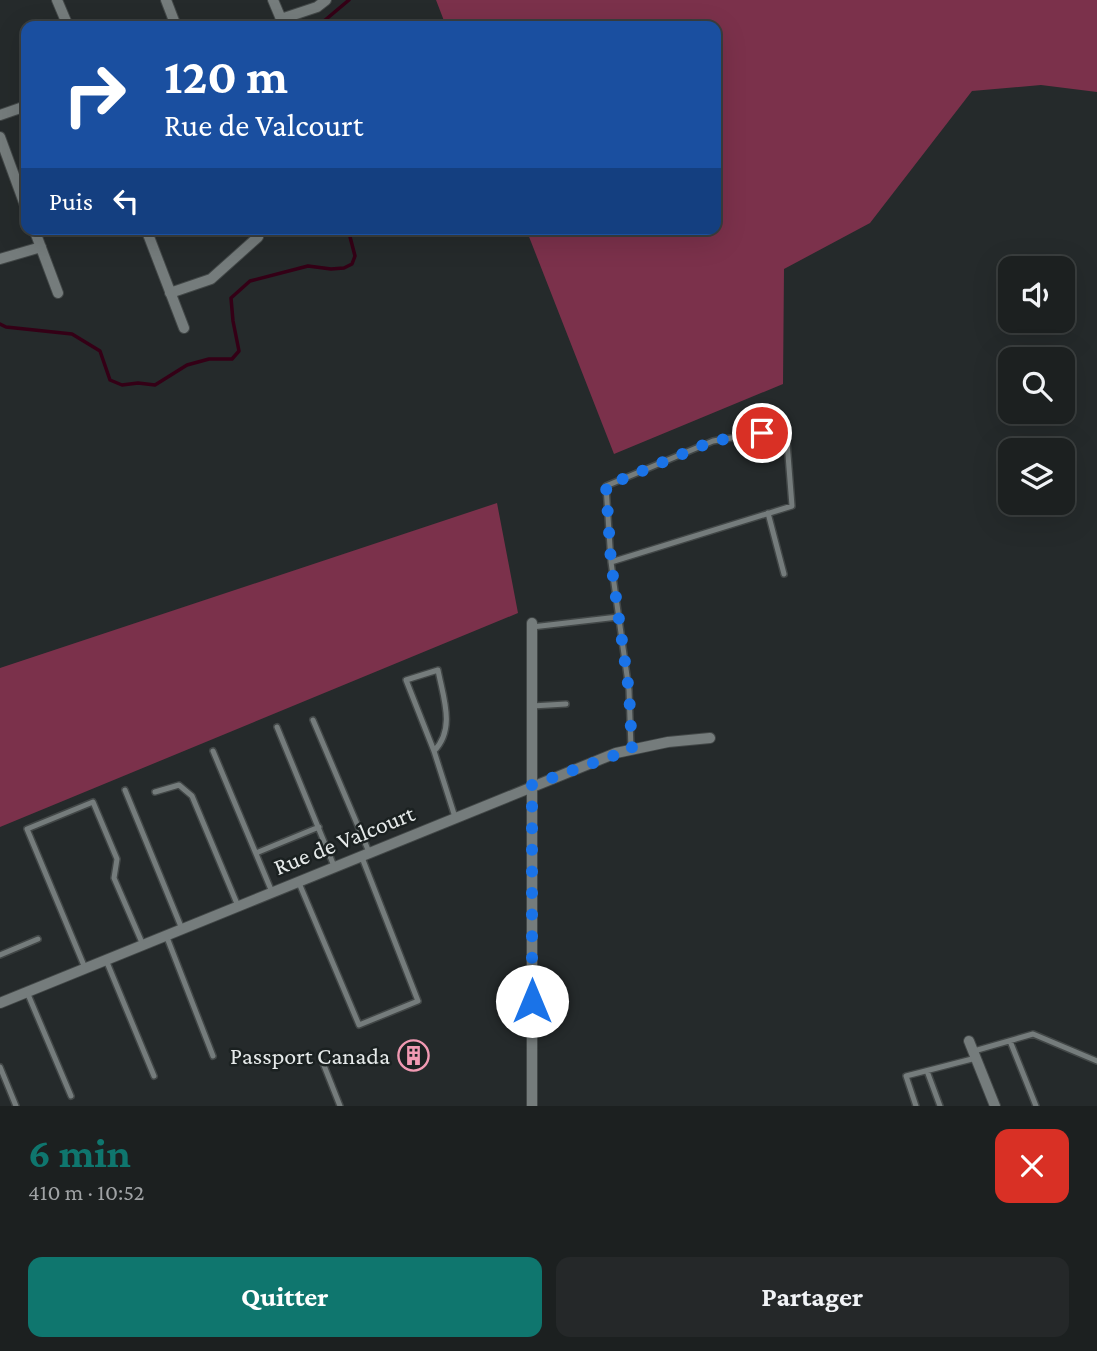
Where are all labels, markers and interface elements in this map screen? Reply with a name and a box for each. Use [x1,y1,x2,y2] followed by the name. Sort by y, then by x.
[49,49,140,140] icon: right
[164,49,288,104] text: 120 m
[164,107,363,143] text: Rue de Valcourt
[107,182,145,220] icon: left
[49,187,93,216] text: Puis
[998,256,1075,515] map controls
[998,256,1075,333] button: sound
[998,347,1075,424] button: search
[732,403,792,463] pin
[743,414,781,452] icon: arrive
[998,438,1075,515] button: layers
[269,799,419,880] street label: Rue de Valcourt
[495,964,569,1038] position arrow
[396,1039,430,1073] building icon: Passport Canada
[230,1042,390,1069] place label: Passport Canada
[28,1129,131,1176] text: 6 min
[995,1129,1069,1203] button: close
[28,1179,144,1205] text: 410 m · 10:52
[28,1257,542,1337] button: Quitter
[556,1257,1069,1337] button: Partager

